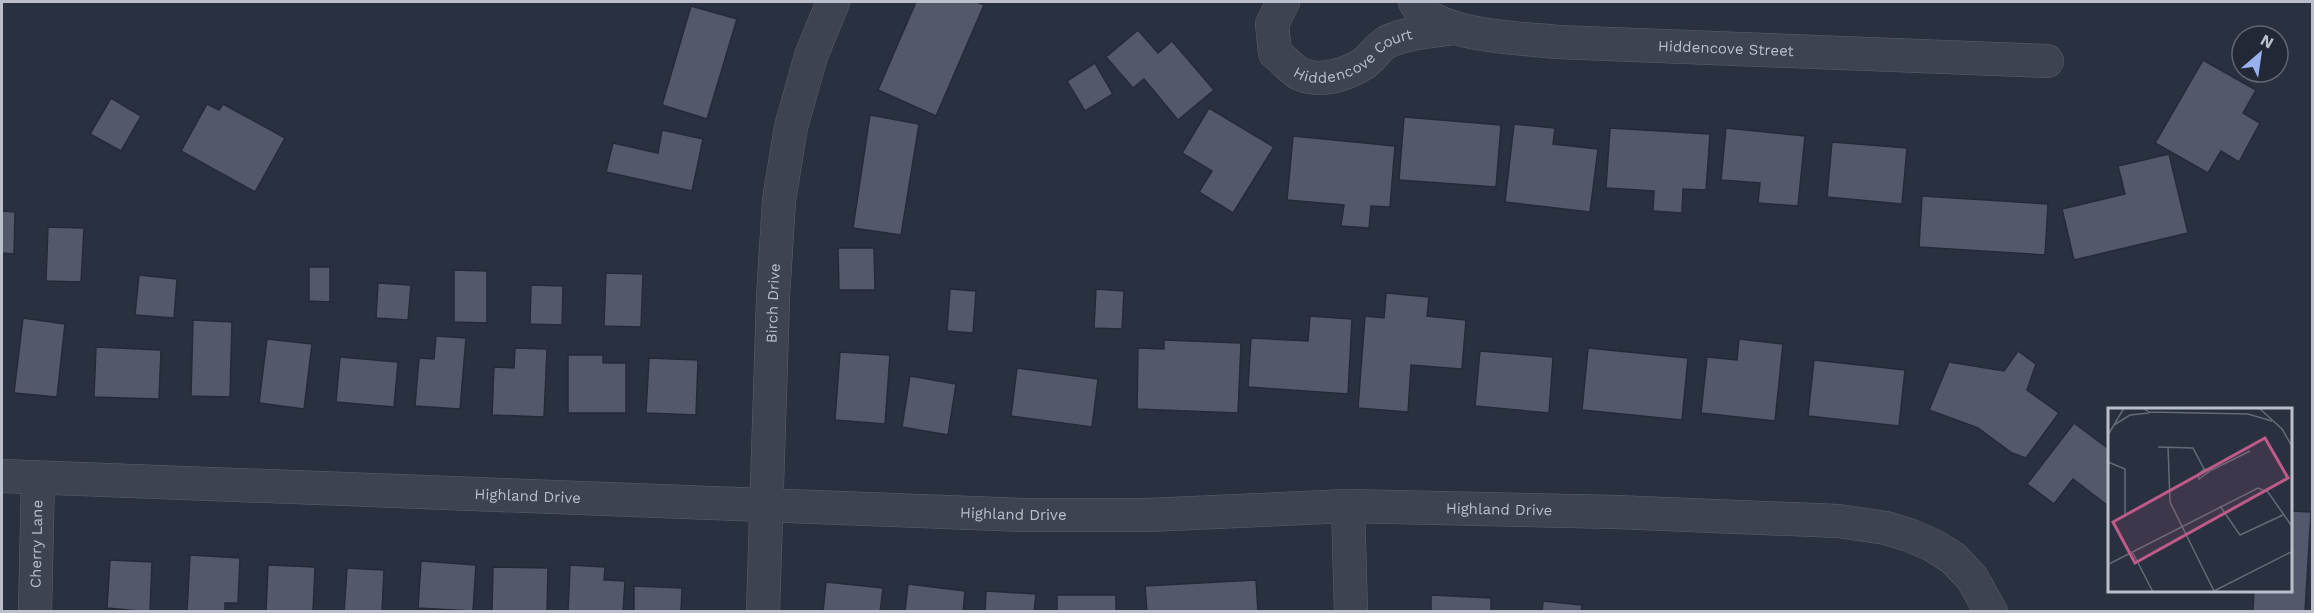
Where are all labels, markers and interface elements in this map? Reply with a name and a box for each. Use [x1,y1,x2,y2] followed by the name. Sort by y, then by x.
[2230,24,2290,84] north arrow
[1290,25,1415,87] street label: Hiddencove Court
[2257,30,2277,53] text: N
[1658,37,1795,60] street label: Hiddencove Street
[763,263,784,343] street label: Birch Drive
[2108,408,2293,592] inset map
[474,485,581,507] street label: Highland Drive
[1446,499,1552,520] street label: Highland Drive
[27,500,47,588] street label: Cherry Lane
[960,504,1067,524] street label: Highland Drive

